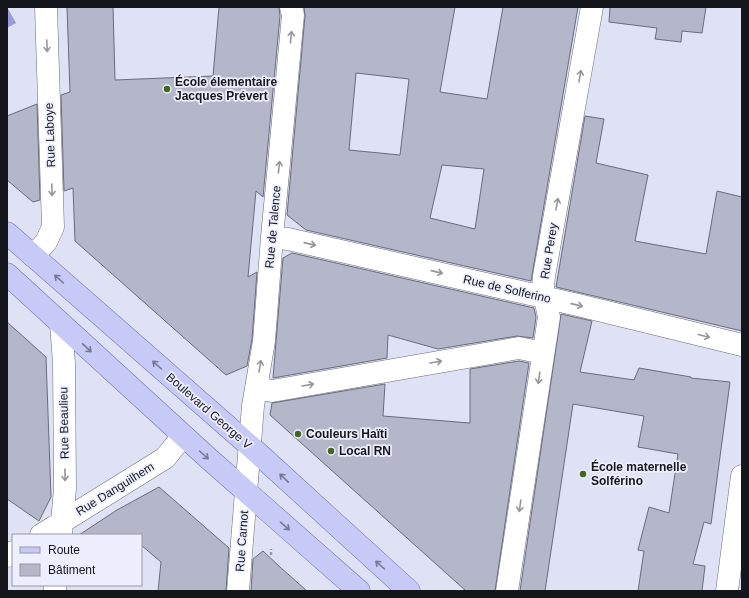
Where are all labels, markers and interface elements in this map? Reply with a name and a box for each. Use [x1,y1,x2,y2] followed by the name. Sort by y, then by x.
[287,31,295,44] one-way arrow
[44,39,51,52] one-way arrow
[576,70,584,83] one-way arrow
[175,74,277,103] place label: École élementaire Jacques Prévert
[162,84,172,94] marker: École élementaire Jacques Prévert
[42,102,58,168] street label: Rue Laboye
[275,161,283,174] one-way arrow
[48,183,56,196] one-way arrow
[262,185,284,269] street label: Rue de Talence
[553,198,561,211] one-way arrow
[538,222,560,280] street label: Rue Perey
[303,240,316,248] one-way arrow
[430,269,443,277] one-way arrow
[462,272,552,306] street label: Rue de Solferino
[54,275,65,284] one-way arrow
[570,301,583,309] one-way arrow
[697,332,710,340] one-way arrow
[82,343,92,353] one-way arrow
[429,358,442,366] one-way arrow
[256,360,264,373] one-way arrow
[151,361,162,370] one-way arrow
[163,370,255,452] street label: Boulevard George V
[535,371,543,384] one-way arrow
[301,381,314,389] one-way arrow
[56,387,72,459] street label: Rue Beaulieu
[306,427,387,441] place label: Couleurs Haïti
[293,429,303,439] marker: Couleurs Haïti
[339,444,391,458] place label: Local RN
[326,446,336,456] marker: Local RN
[199,450,209,460] one-way arrow
[73,459,157,519] street label: Rue Danguilhem
[591,459,687,488] place label: École maternelle Solférino
[61,468,69,481] one-way arrow
[578,469,588,479] marker: École maternelle Solférino
[279,473,289,483] one-way arrow
[516,499,524,512] one-way arrow
[233,509,251,572] street label: Rue Carnot
[280,522,291,531] one-way arrow
[12,534,142,586] legend
[48,543,80,557] text: Route
[375,560,385,570] one-way arrow
[48,563,96,577] text: Bâtiment

